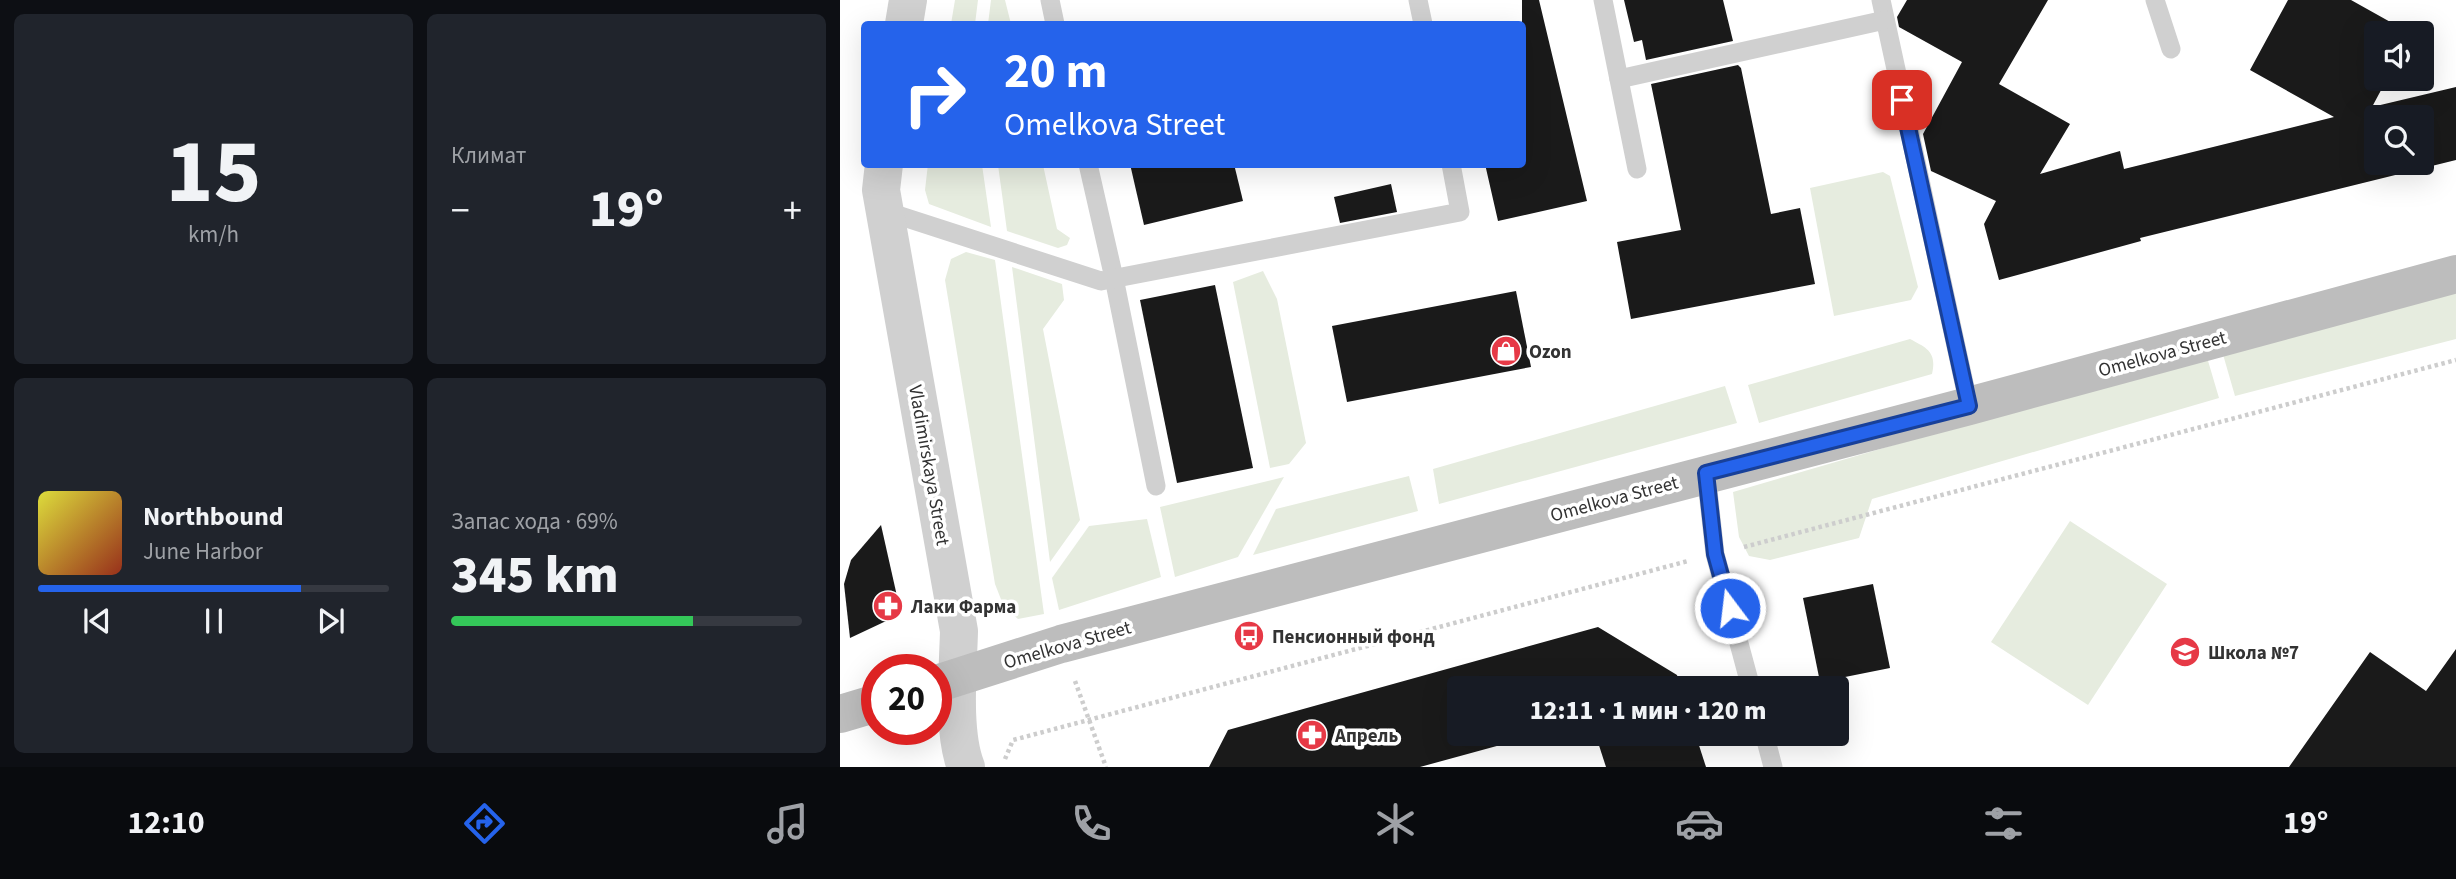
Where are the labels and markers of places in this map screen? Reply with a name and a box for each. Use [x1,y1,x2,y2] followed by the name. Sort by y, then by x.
[1872,70,1932,130] pin
[1489,334,1523,368] shop icon: Ozon
[1529,339,1572,366] place label: Ozon
[871,589,905,623] pharmacy icon: Лаки Фарма
[910,594,1016,621] place label: Лаки Фарма
[1232,619,1266,653] bus stop icon: Пенсионный фонд
[1272,624,1435,651] place label: Пенсионный фонд
[2168,635,2202,669] school or university icon: Школа №7
[2208,640,2299,667] place label: Школа №7
[1295,718,1329,752] pharmacy icon: Апрель
[1334,723,1398,750] place label: Апрель

